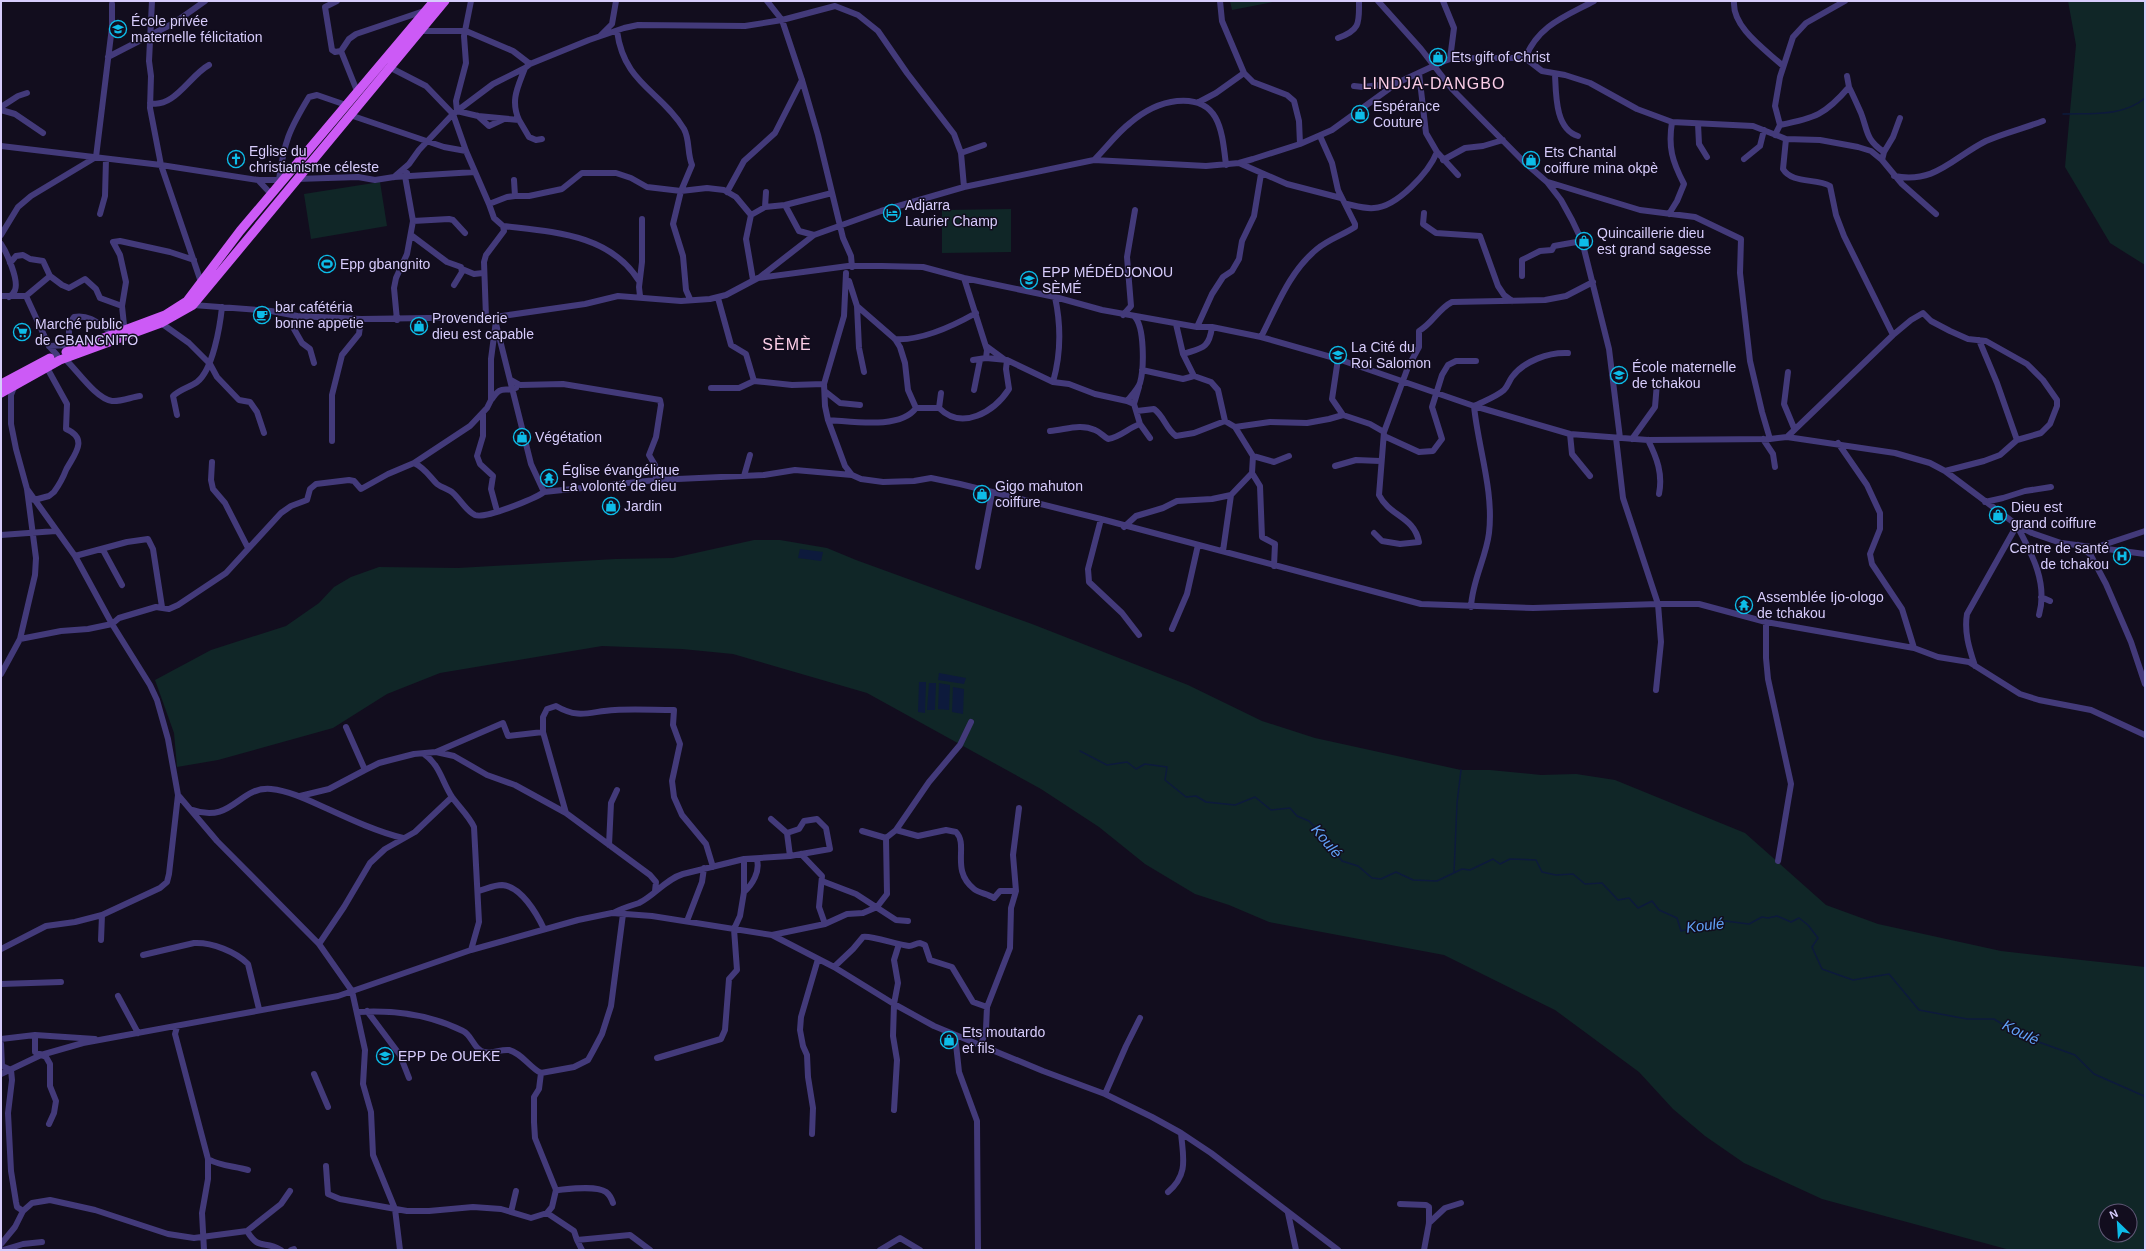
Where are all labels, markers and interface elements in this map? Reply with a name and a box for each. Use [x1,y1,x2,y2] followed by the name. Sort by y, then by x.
[131,13,263,45] place label: École privée maternelle félicitation
[108,19,128,39] school or university icon: École privée maternelle félicitation
[1428,47,1448,67] shop icon: Ets gift of Christ
[1451,49,1550,65] place label: Ets gift of Christ
[1363,75,1505,92] district label: LINDJA-DANGBO
[1373,98,1440,130] place label: Espérance Couture
[1350,104,1370,124] shop icon: Espérance Couture
[249,143,379,175] place label: Eglise du christianisme céleste
[1544,144,1658,176] place label: Ets Chantal coiffure mina okpè
[226,149,246,169] church icon: Eglise du christianisme céleste
[1521,150,1541,170] shop icon: Ets Chantal coiffure mina okpè
[905,197,998,229] place label: Adjarra Laurier Champ
[882,203,902,223] hotel icon: Adjarra Laurier Champ
[1597,225,1712,257] place label: Quincaillerie dieu est grand sagesse
[1574,231,1594,251] shop icon: Quincaillerie dieu est grand sagesse
[317,254,337,274] sports icon: Epp gbangnito
[340,256,431,272] place label: Epp gbangnito
[1042,264,1173,296] place label: EPP MÉDÉDJONOU SÈMÉ
[1019,270,1039,290] school or university icon: EPP MÉDÉDJONOU SÈMÉ
[275,299,364,331] place label: bar cafétéria bonne appetie
[252,305,272,325] cafe icon: bar cafétéria bonne appetie
[432,310,534,342] place label: Provenderie dieu est capable
[35,316,138,348] place label: Marché public de GBANGNITO
[409,316,429,336] shop icon: Provenderie dieu est capable
[12,322,32,342] supermarket icon: Marché public de GBANGNITO
[762,335,812,353] district label: SÈMÈ
[1351,339,1431,371] place label: La Cité du Roi Salomon
[1328,345,1348,365] school or university icon: La Cité du Roi Salomon
[1632,359,1736,391] place label: École maternelle de tchakou
[1609,365,1629,385] school or university icon: École maternelle de tchakou
[512,427,532,447] shop icon: Végétation
[535,429,602,445] place label: Végétation
[562,462,680,494] place label: Église évangélique La volonté de dieu
[539,468,559,488] temple icon: Église évangélique La volonté de dieu
[995,478,1083,510] place label: Gigo mahuton coiffure
[972,484,992,504] shop icon: Gigo mahuton coiffure
[601,496,621,516] shop icon: Jardin
[624,498,662,514] place label: Jardin
[2011,499,2097,531] place label: Dieu est grand coiffure
[1988,505,2008,525] shop icon: Dieu est grand coiffure
[2009,540,2109,572] place label: Centre de santé de tchakou
[2112,546,2132,566] hospital icon: Centre de santé de tchakou
[1757,589,1884,621] place label: Assemblée Ijo-ologo de tchakou
[1734,595,1754,615] temple icon: Assemblée Ijo-ologo de tchakou
[1308,821,1346,861] water label: Koulé
[1685,914,1725,936] water label: Koulé
[2000,1016,2042,1048] water label: Koulé
[962,1024,1045,1056] place label: Ets moutardo et fils
[939,1030,959,1050] shop icon: Ets moutardo et fils
[375,1046,395,1066] school or university icon: EPP De OUEKE
[398,1048,500,1064] place label: EPP De OUEKE
[2098,1203,2138,1243] north arrow
[2108,1207,2120,1221] text: N

